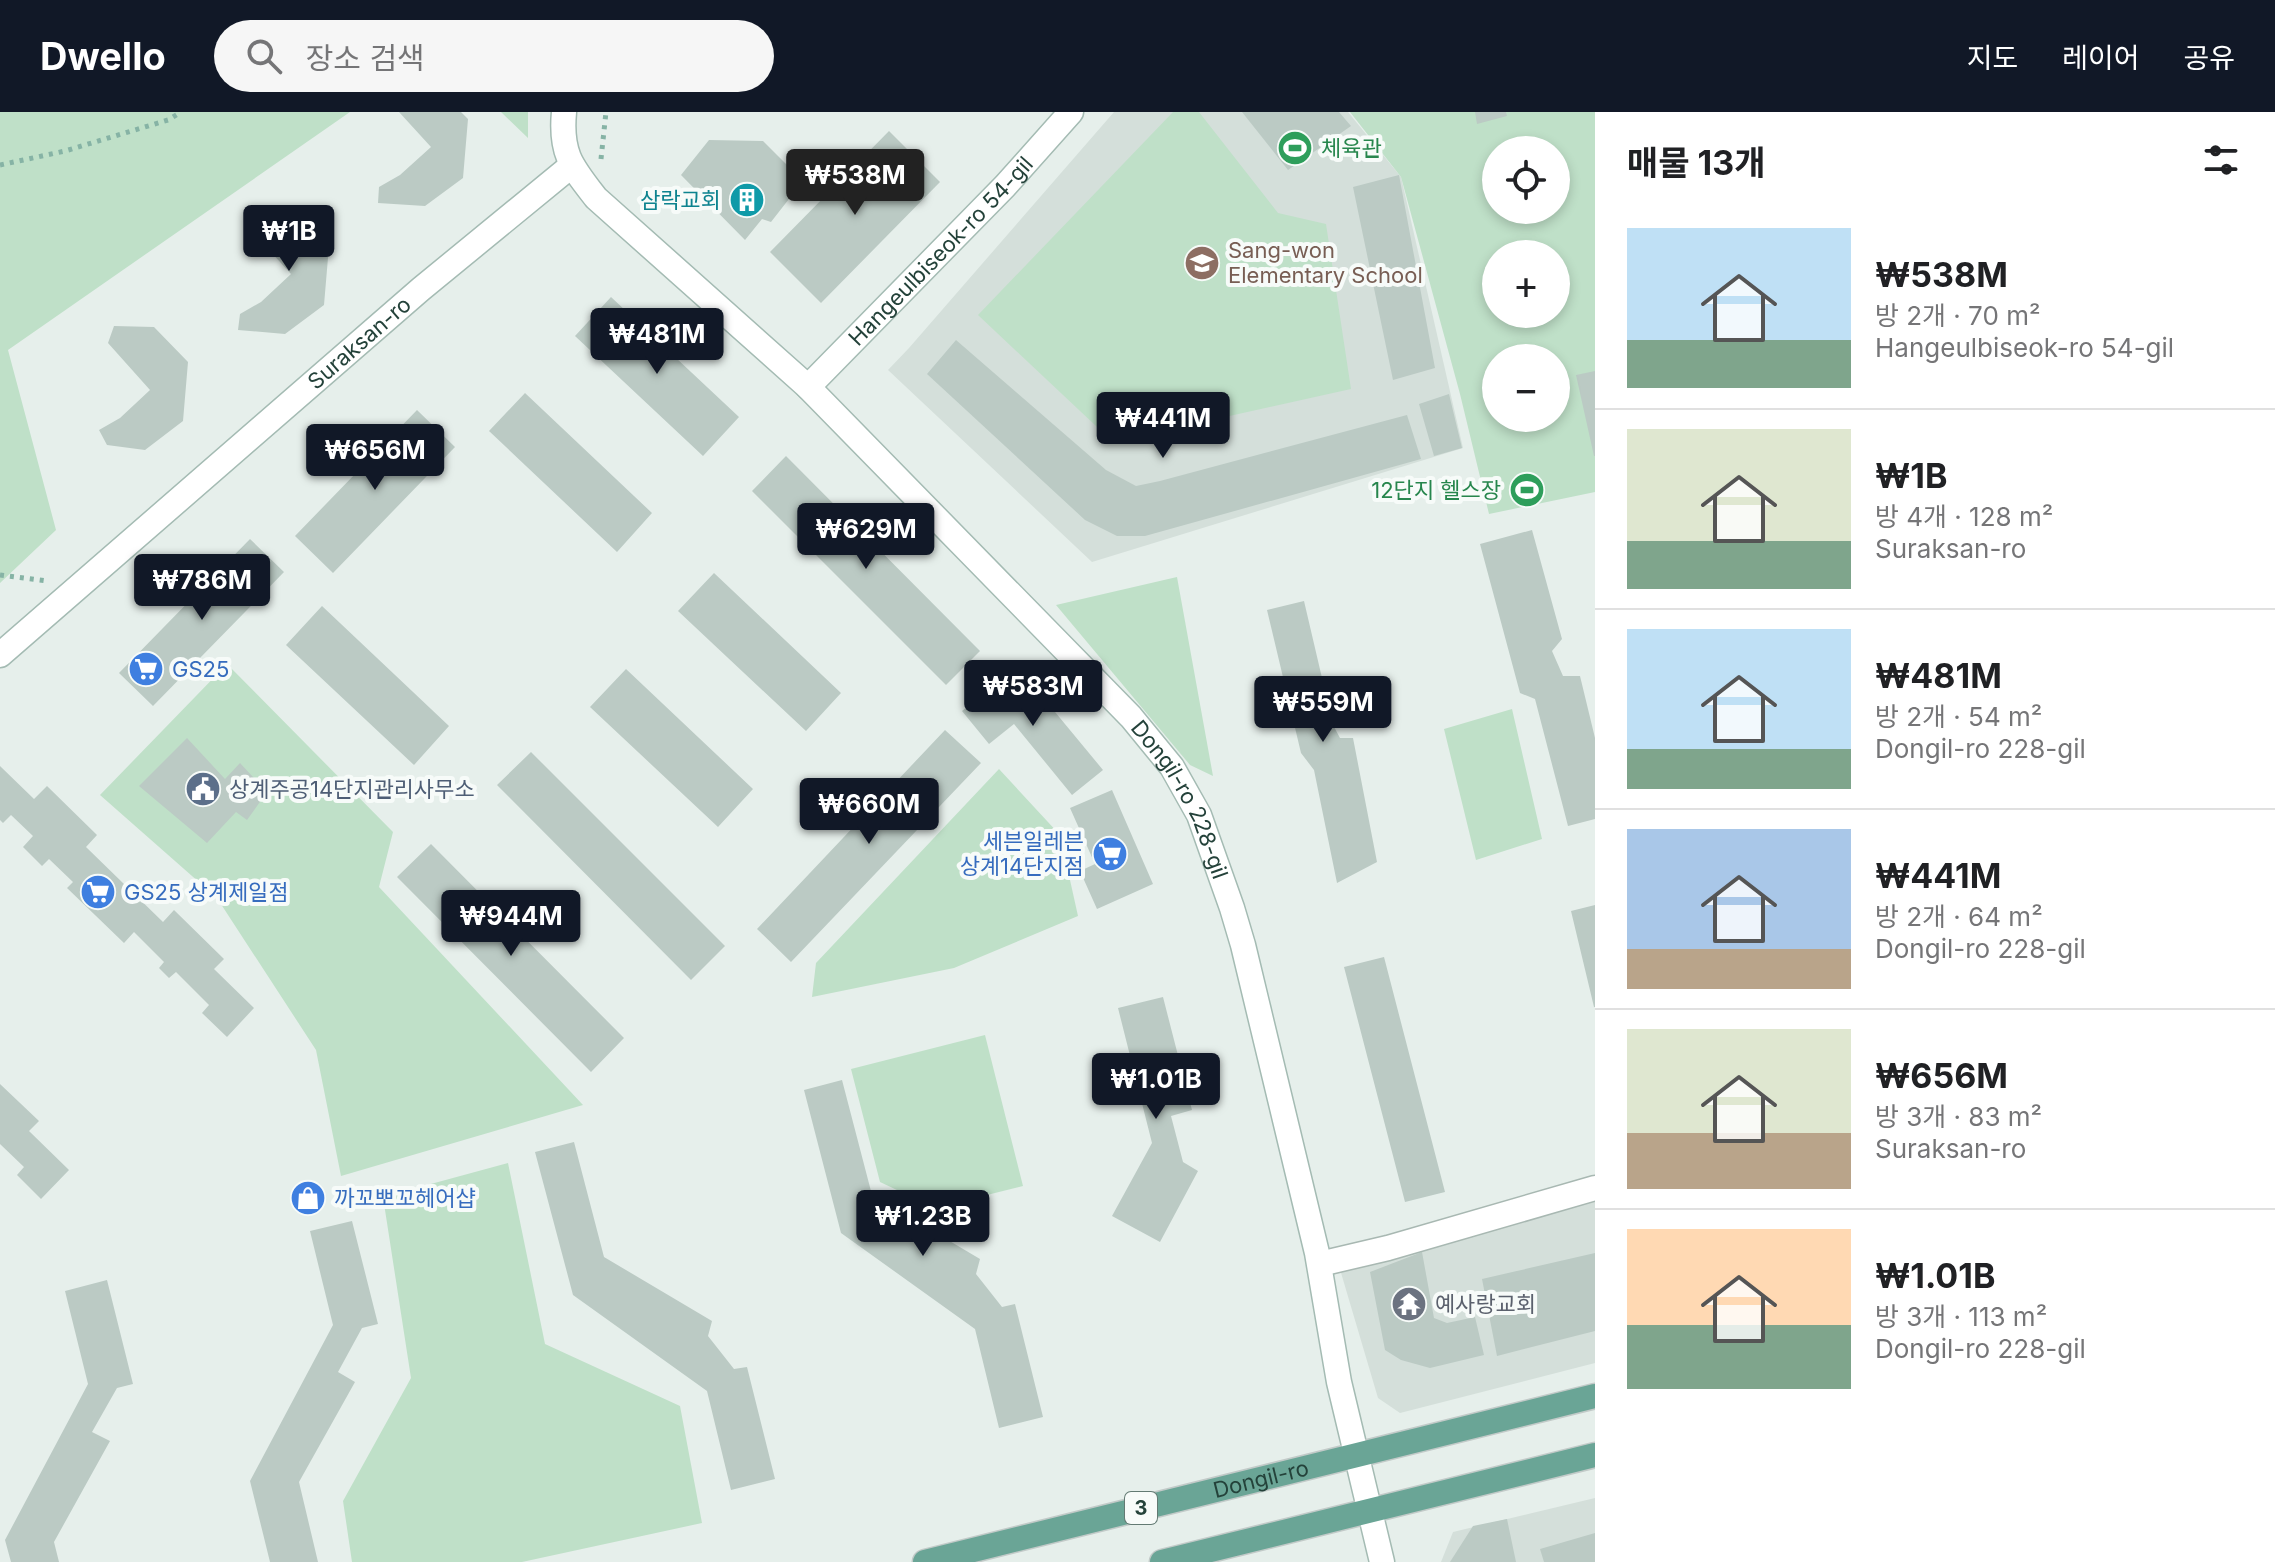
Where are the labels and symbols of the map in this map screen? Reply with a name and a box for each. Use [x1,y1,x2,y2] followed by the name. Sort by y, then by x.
[1276,129,1314,167] sports icon: 체육관
[1321,135,1382,161] place label: 체육관
[799,149,911,217] pin: ₩538M
[843,151,1038,351] street label: Hangeulbiseok-ro 54-gil
[728,181,766,219] building icon: 삼락교회
[640,187,721,213] place label: 삼락교회
[250,205,328,273] pin: ₩1B
[1228,237,1423,288] place label: Sang-won Elementary School
[1183,244,1221,282] school or university icon: Sang-won Elementary School
[302,291,416,395] street label: Suraksan-ro
[601,308,713,376] pin: ₩481M
[1107,392,1219,460] pin: ₩441M
[319,424,431,492] pin: ₩656M
[1508,471,1546,509] sports icon: 12단지 헬스장
[1371,477,1501,503] place label: 12단지 헬스장
[810,503,922,571] pin: ₩629M
[146,554,258,622] pin: ₩786M
[127,650,165,688] supermarket icon: GS25
[172,656,229,682] place label: GS25
[977,660,1089,728] pin: ₩583M
[1267,676,1379,744] pin: ₩559M
[1126,715,1234,882] street label: Dongil-ro 228-gil
[184,770,222,808] public building icon: 상계주공14단지관리사무소
[229,776,475,802] place label: 상계주공14단지관리사무소
[813,778,925,846] pin: ₩660M
[960,828,1084,879] place label: 세븐일레븐 상계14단지점
[1091,835,1129,873] supermarket icon: 세븐일레븐 상계14단지점
[79,873,117,911] supermarket icon: GS25 상계제일점
[124,879,289,905] place label: GS25 상계제일점
[455,890,567,958] pin: ₩944M
[1091,1053,1221,1121] pin: ₩1.01B
[289,1179,327,1217] shop icon: 까꼬뽀꼬헤어샵
[334,1185,476,1211] place label: 까꼬뽀꼬헤어샵
[858,1190,988,1258] pin: ₩1.23B
[1390,1285,1428,1323] temple icon: 예사랑교회
[1435,1291,1536,1317] place label: 예사랑교회
[1210,1454,1311,1503] street label: Dongil-ro
[1125,1492,1157,1524] road number: 3

